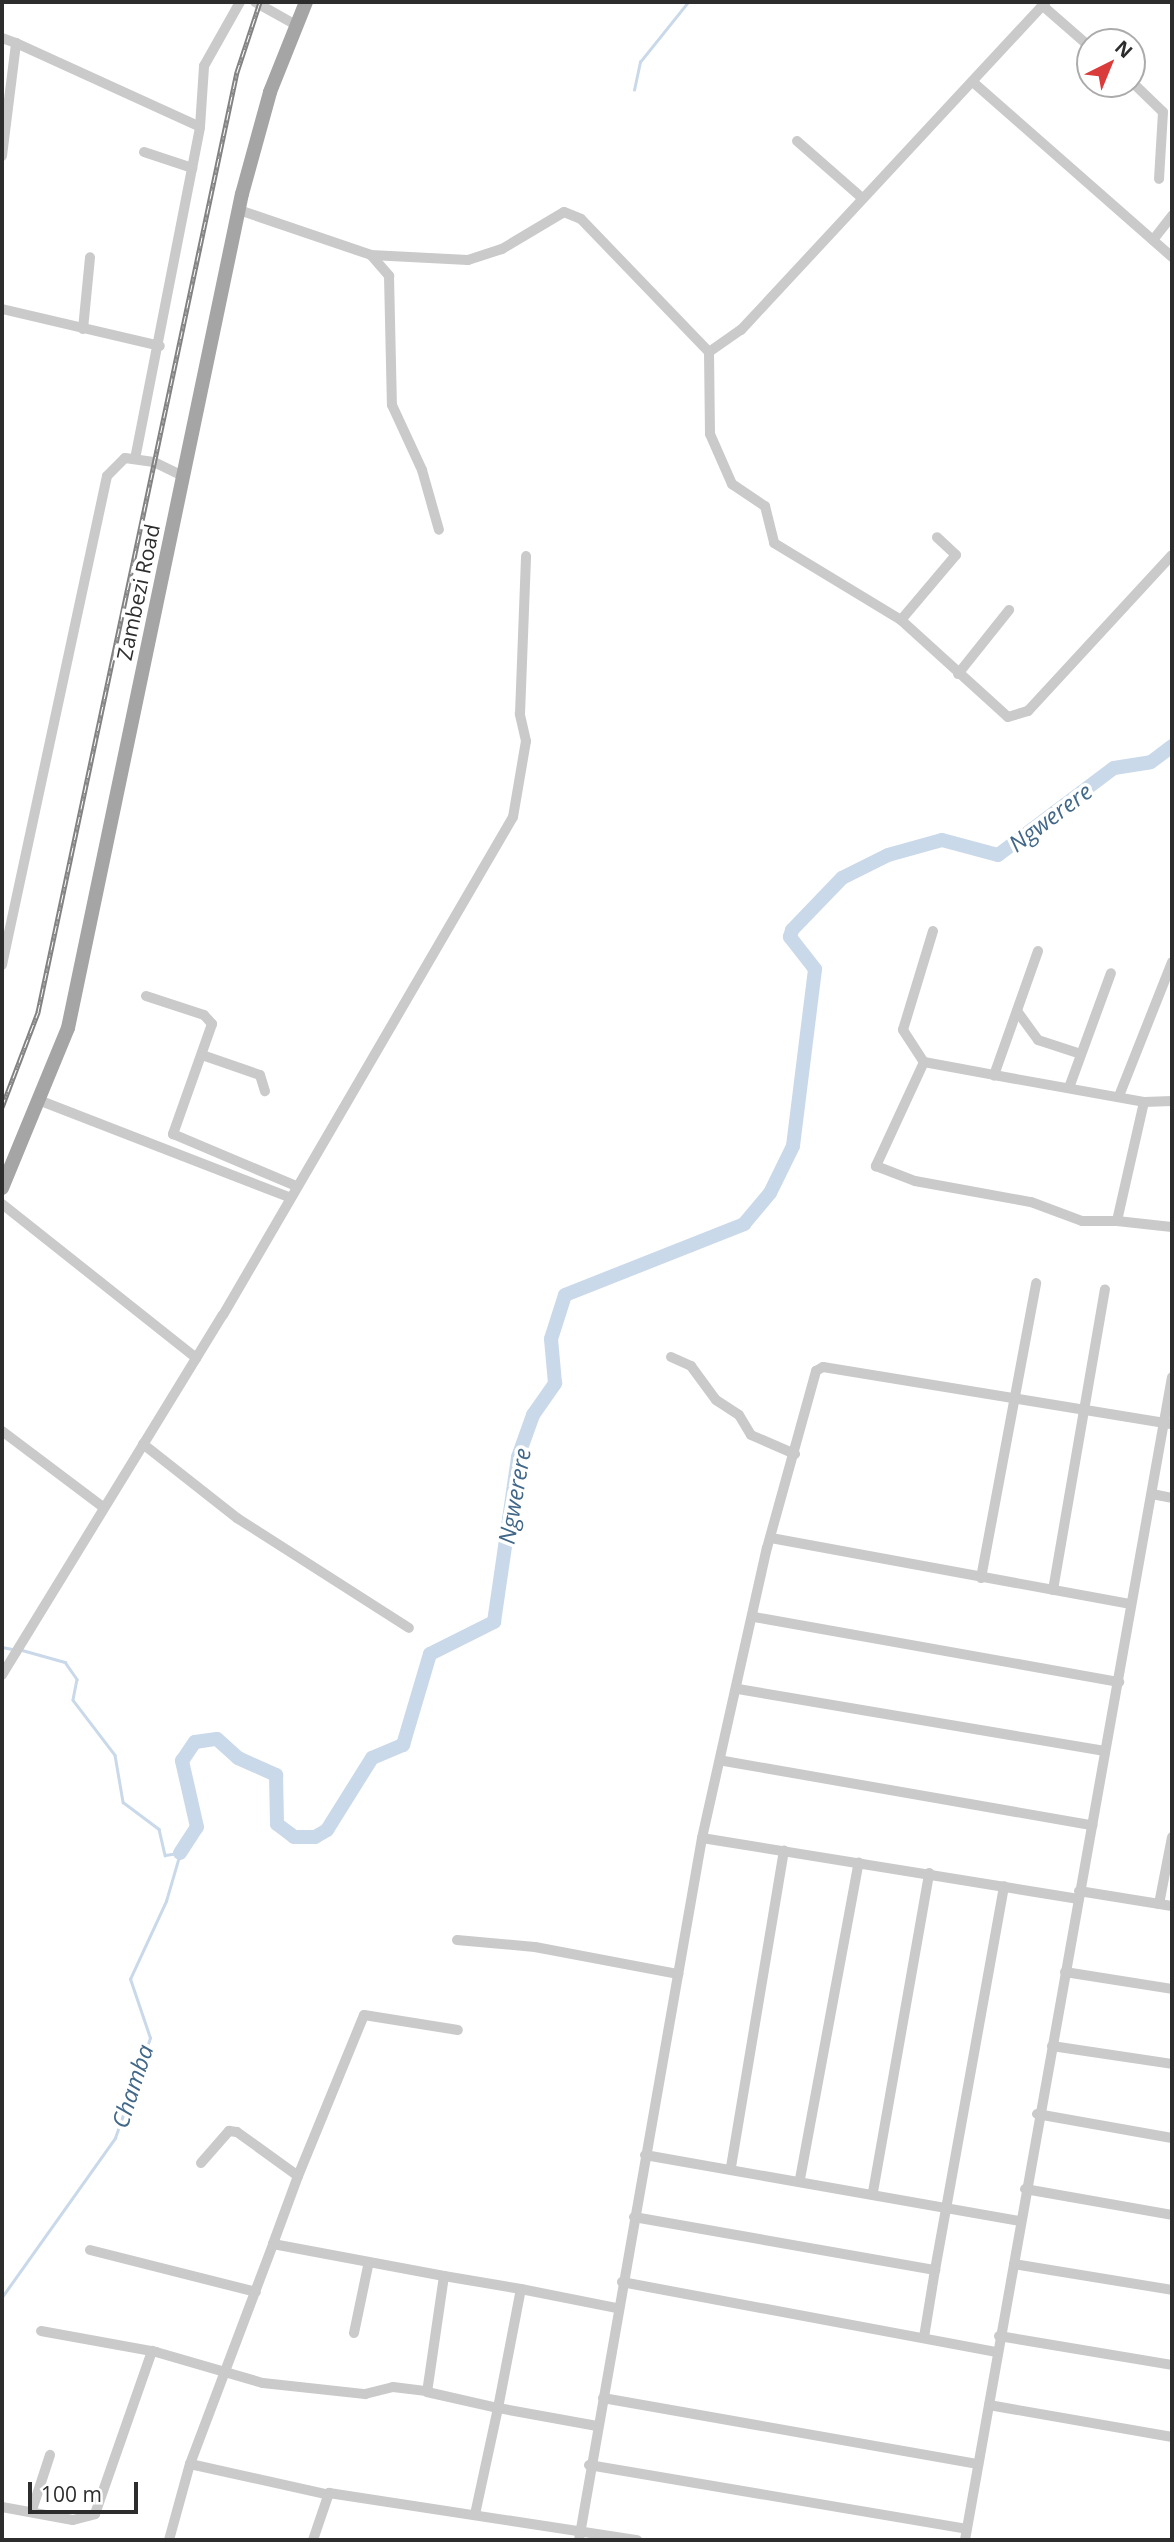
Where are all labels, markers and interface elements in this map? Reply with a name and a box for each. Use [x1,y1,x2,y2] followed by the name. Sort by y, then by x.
[1076,28,1146,98] north arrow
[1109,34,1138,64] text: N
[111,522,165,662] street label: Zambezi Road
[1003,777,1097,857] water label: Ngwerere
[492,1446,536,1546] water label: Ngwerere
[106,2041,158,2131] water label: Chamba
[32,2468,142,2512] scale bar
[41,2480,102,2508] text: 100 m

